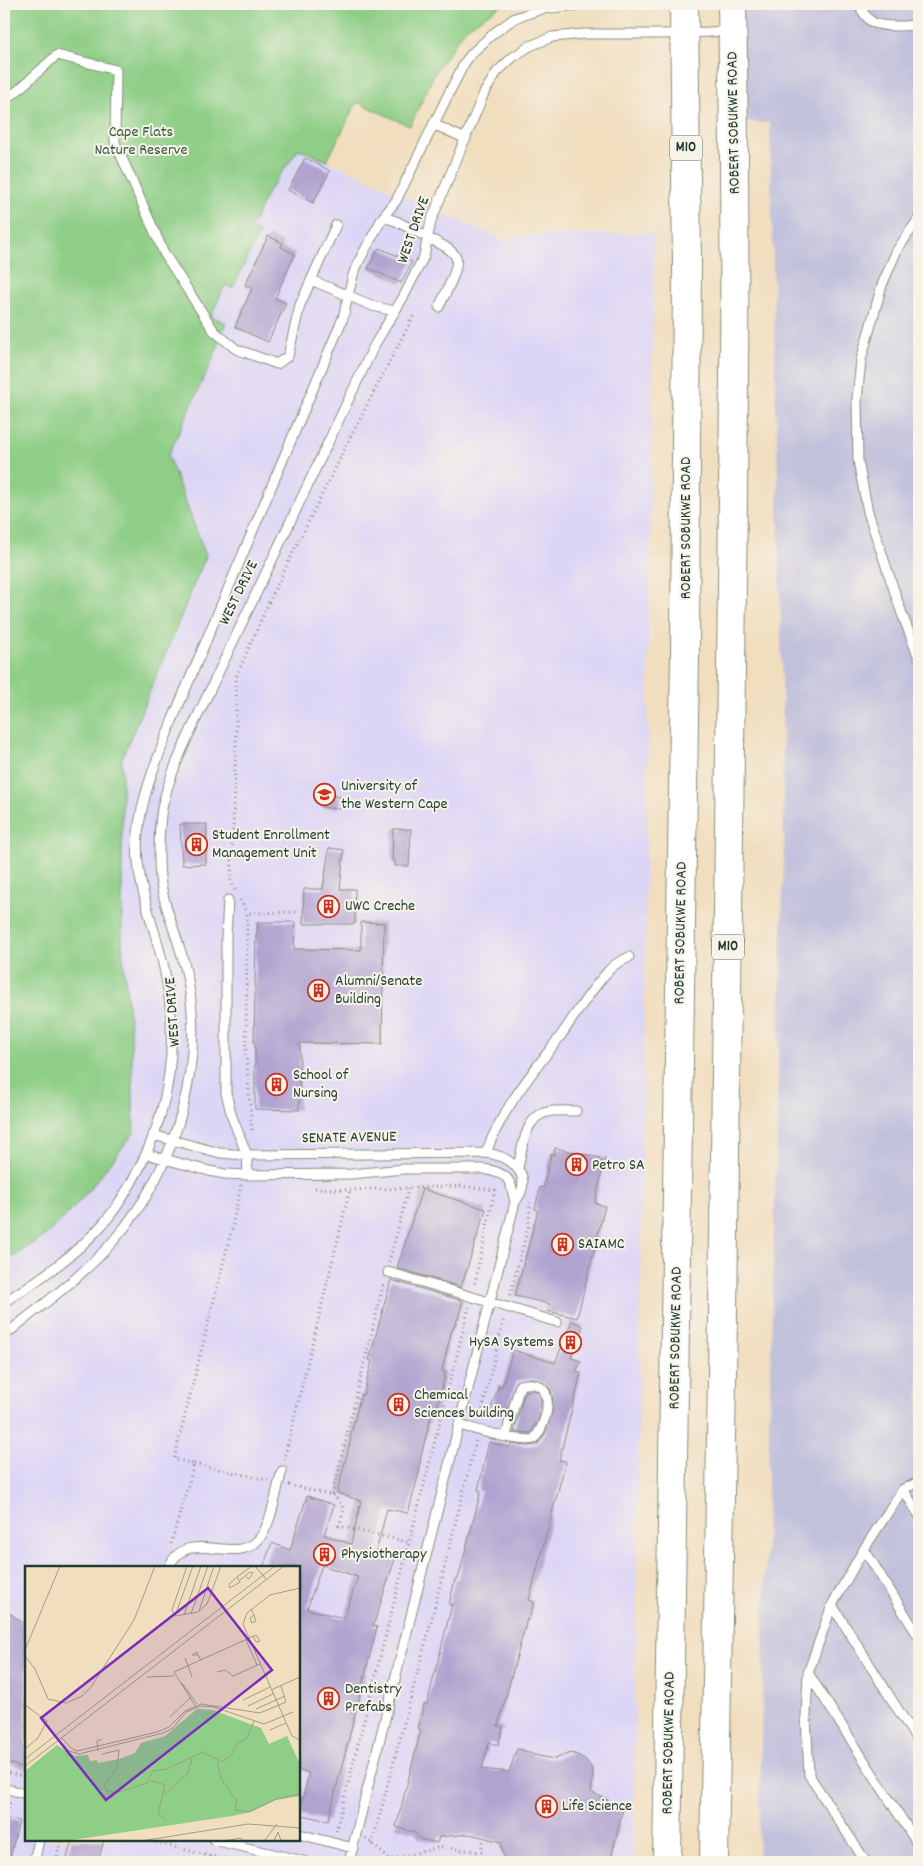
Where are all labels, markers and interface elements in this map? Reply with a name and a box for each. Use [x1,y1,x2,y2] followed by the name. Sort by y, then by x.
[721,51,747,195] street label: ROBERT SOBUKWE ROAD
[94,121,188,162] park label: Cape Flats Nature Reserve
[670,136,702,160] road number: M10
[392,193,436,267] street label: WEST DRIVE
[675,457,698,599] street label: ROBERT SOBUKWE ROAD
[213,556,265,629] street label: WEST DRIVE
[341,775,448,816] place label: University of the Western Cape
[313,783,337,807] school or university icon: University of the Western Cape
[212,824,330,865] place label: Student Enrollment Management Unit
[184,832,208,856] building icon: Student Enrollment Management Unit
[668,861,694,1005] street label: ROBERT SOBUKWE ROAD
[317,894,341,918] building icon: UWC Creche
[345,895,415,918] place label: UWC Creche
[712,934,744,960] road number: M10
[335,970,422,1011] place label: Alumni/Senate Building
[159,976,187,1047] street label: WEST DRIVE
[307,978,331,1002] building icon: Alumni/Senate Building
[293,1064,349,1105] place label: School of Nursing
[265,1072,289,1096] building icon: School of Nursing
[301,1126,397,1150] street label: SENATE AVENUE
[564,1153,588,1177] building icon: Petro SA
[592,1154,645,1177] place label: Petro SA
[550,1232,574,1256] building icon: SAIAMC
[578,1233,625,1256] place label: SAIAMC
[663,1266,689,1410] street label: ROBERT SOBUKWE ROAD
[558,1330,582,1354] building icon: HySA Systems
[469,1331,554,1354] place label: HySA Systems
[414,1384,514,1425] place label: Chemical Sciences building
[386,1392,410,1416] building icon: Chemical Sciences building
[313,1542,337,1566] building icon: Physiotherapy
[341,1543,427,1566] place label: Physiotherapy
[25,1566,300,1841] inset map
[656,1671,682,1815] street label: ROBERT SOBUKWE ROAD
[345,1678,402,1719] place label: Dentistry Prefabs
[317,1686,341,1710] building icon: Dentistry Prefabs
[534,1794,558,1818] building icon: Life Science
[562,1795,632,1818] place label: Life Science

